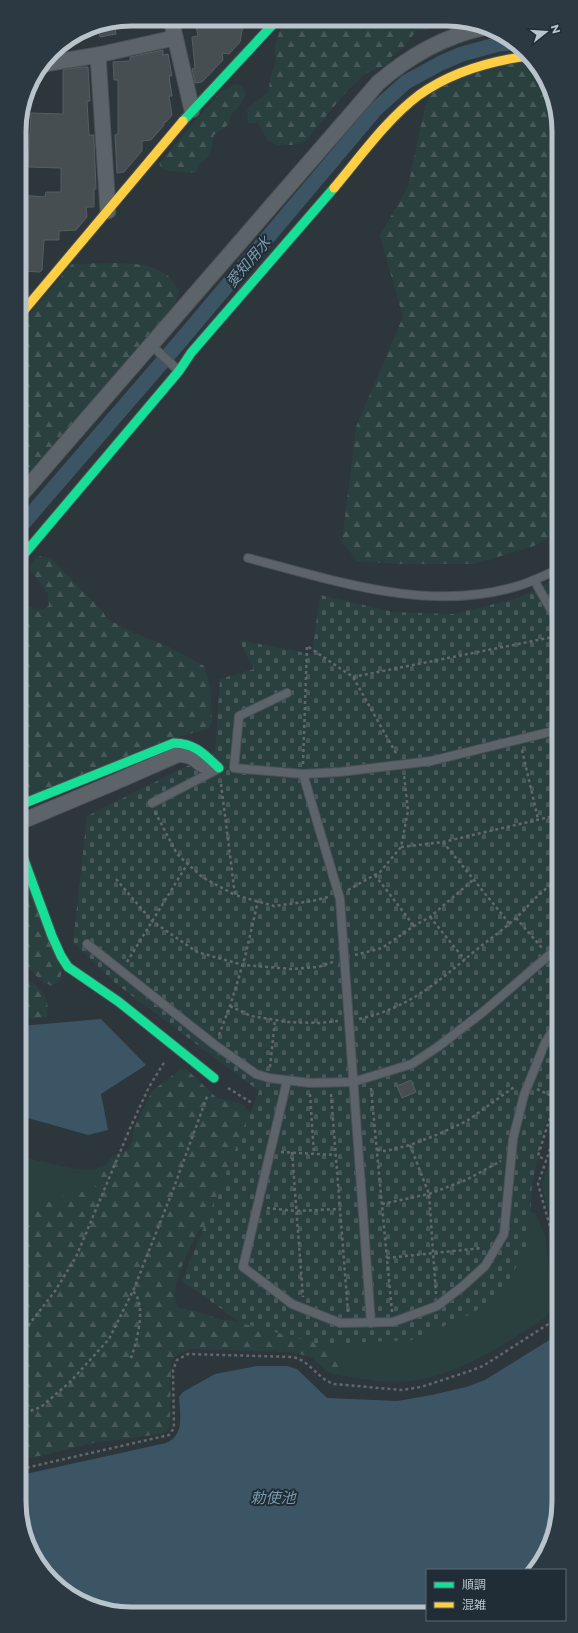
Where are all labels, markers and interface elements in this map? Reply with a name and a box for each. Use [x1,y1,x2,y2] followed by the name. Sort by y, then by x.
[526,12,566,52] north arrow
[548,23,564,35] text: N
[221,231,276,291] water label: 愛知用水
[250,1488,297,1507] water label: 勅使池
[426,1569,566,1621] legend
[462,1577,486,1592] text: 順調
[462,1597,486,1612] text: 混雑

